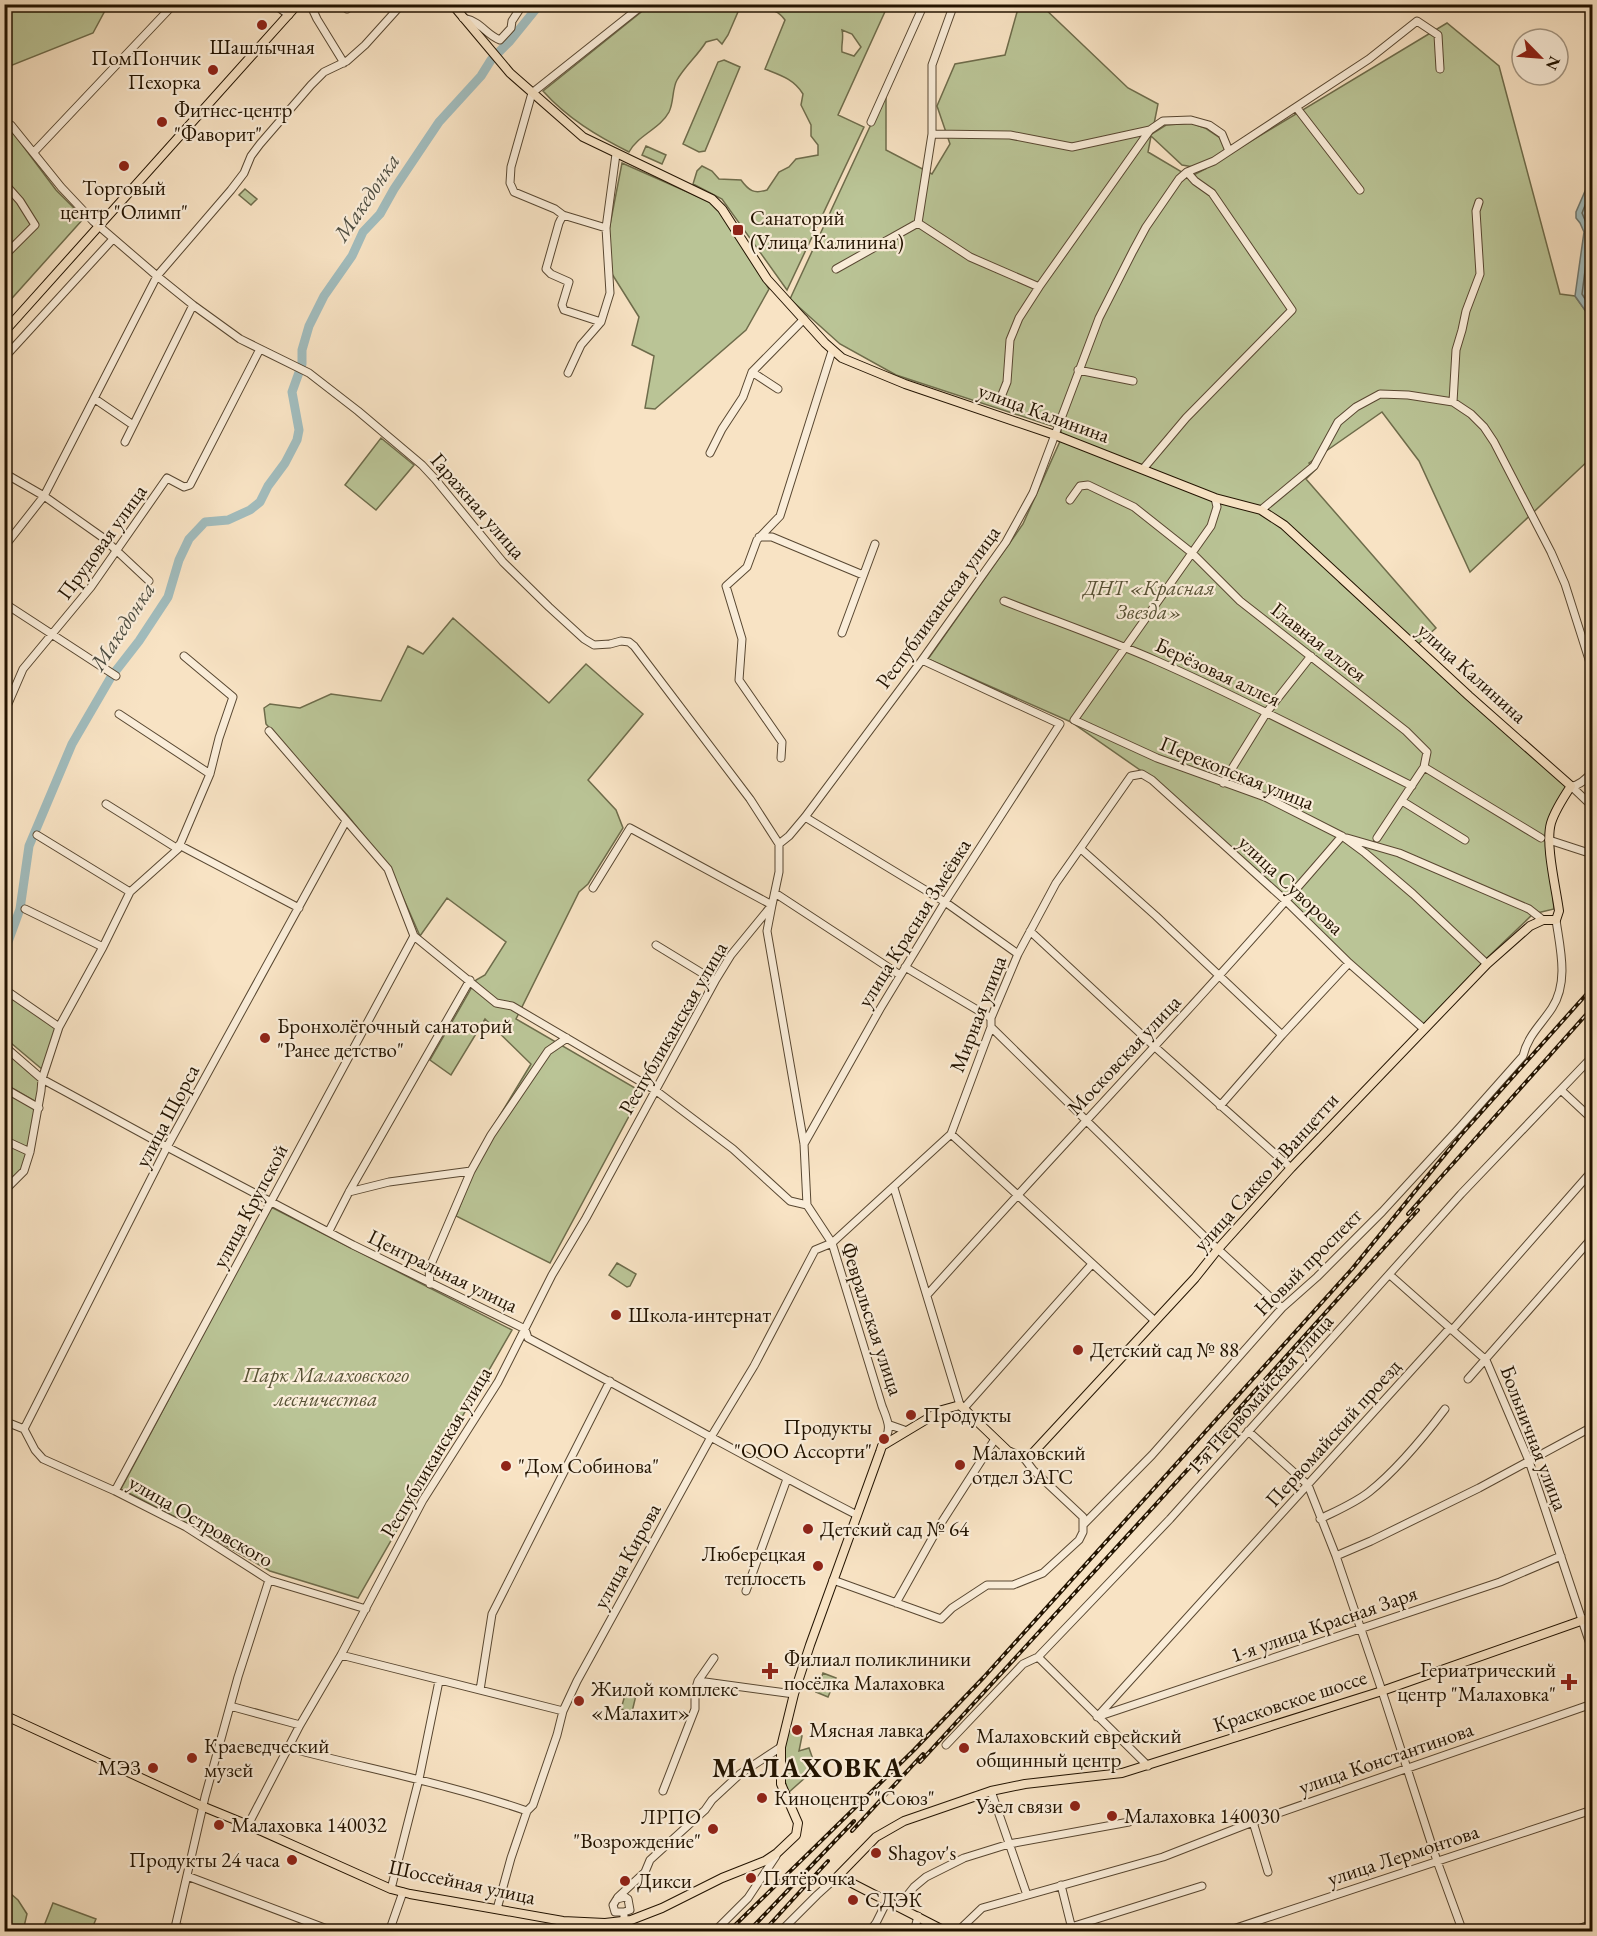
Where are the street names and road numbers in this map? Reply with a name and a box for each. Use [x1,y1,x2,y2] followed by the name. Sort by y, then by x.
[975,376,1114,449] street label: улица Калинина
[425,447,532,565] street label: Гаражная улица
[51,478,153,605] street label: Прудовая улица
[869,519,1006,694] street label: Республиканская улица
[1266,596,1373,687] street label: Главная аллея
[1412,616,1533,729] street label: улица Калинина
[1151,631,1285,712] street label: Берёзовая аллея
[1156,729,1319,816] street label: Перекопская улица
[1233,829,1350,941] street label: улица Суворова
[851,833,977,1012] street label: улица Красная Змеёвка
[612,936,733,1119] street label: Республиканская улица
[943,951,1012,1076] street label: Мирная улица
[1061,988,1187,1121] street label: Московская улица
[128,1059,205,1172] street label: улица Щорса
[1187,1086,1344,1257] street label: улица Сакко и Ванцетти
[206,1139,294,1272] street label: улица Крупской
[1248,1202,1368,1321] street label: Новый проспект
[364,1223,523,1319] street label: Центральная улица
[835,1239,910,1399] street label: Февральская улица
[1180,1307,1339,1479] street label: 1-я Первомайская улица
[1259,1353,1407,1512] street label: Первомайский проезд
[374,1361,498,1542] street label: Республиканская улица
[1494,1361,1575,1515] street label: Больничная улица
[124,1468,278,1573] street label: улица Островского
[586,1498,667,1613] street label: улица Кирова
[1227,1579,1421,1668] street label: 1-я улица Красная Заря
[1210,1663,1370,1738] street label: Красковское шоссе
[1295,1715,1477,1800] street label: улица Константинова
[1324,1817,1483,1892] street label: улица Лермонтова
[386,1853,539,1910] street label: Шоссейная улица

